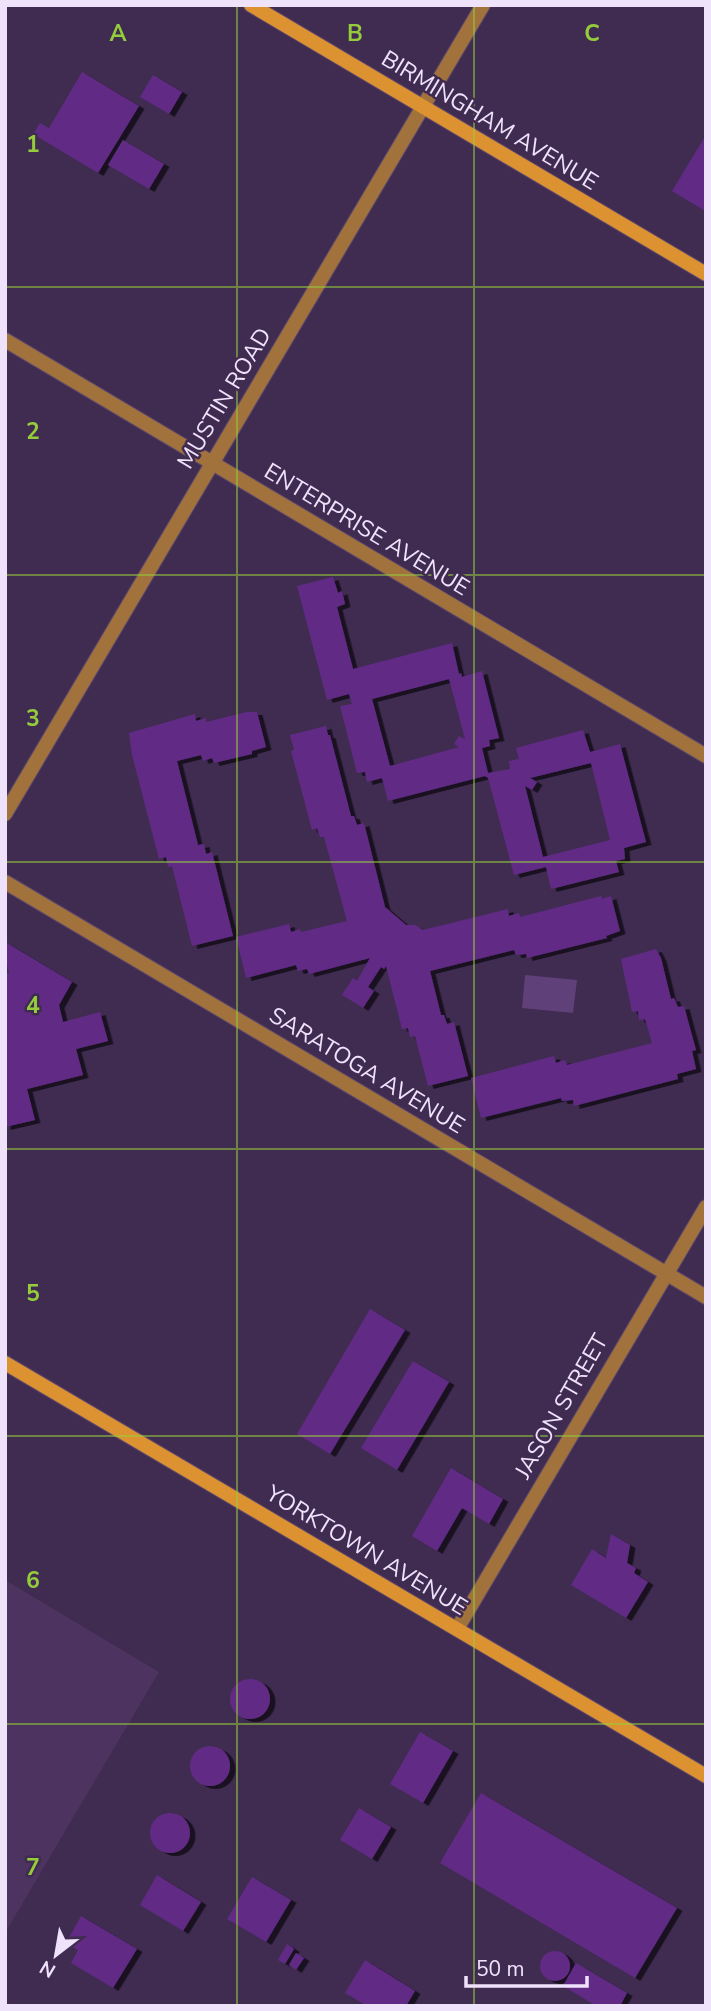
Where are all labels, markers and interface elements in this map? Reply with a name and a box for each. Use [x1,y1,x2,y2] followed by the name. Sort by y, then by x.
[109,18,127,49] text: A
[347,18,363,49] text: B
[584,18,600,49] text: C
[376,43,604,198] street label: BIRMINGHAM AVENUE
[26,129,40,160] text: 1
[170,322,279,475] street label: MUSTIN ROAD
[26,416,40,447] text: 2
[258,456,475,603] street label: ENTERPRISE AVENUE
[26,703,40,734] text: 3
[26,990,40,1021] text: 4
[263,1000,470,1141] street label: SARATOGA AVENUE
[26,1278,40,1309] text: 5
[507,1328,615,1485] street label: JASON STREET
[259,1477,473,1623] street label: YORKTOWN AVENUE
[26,1565,40,1596] text: 6
[26,1852,40,1883] text: 7
[21,1920,91,1990] north arrow
[466,1944,587,1988] scale bar
[35,1954,61,1984] text: N
[476,1955,525,1983] text: 50 m

